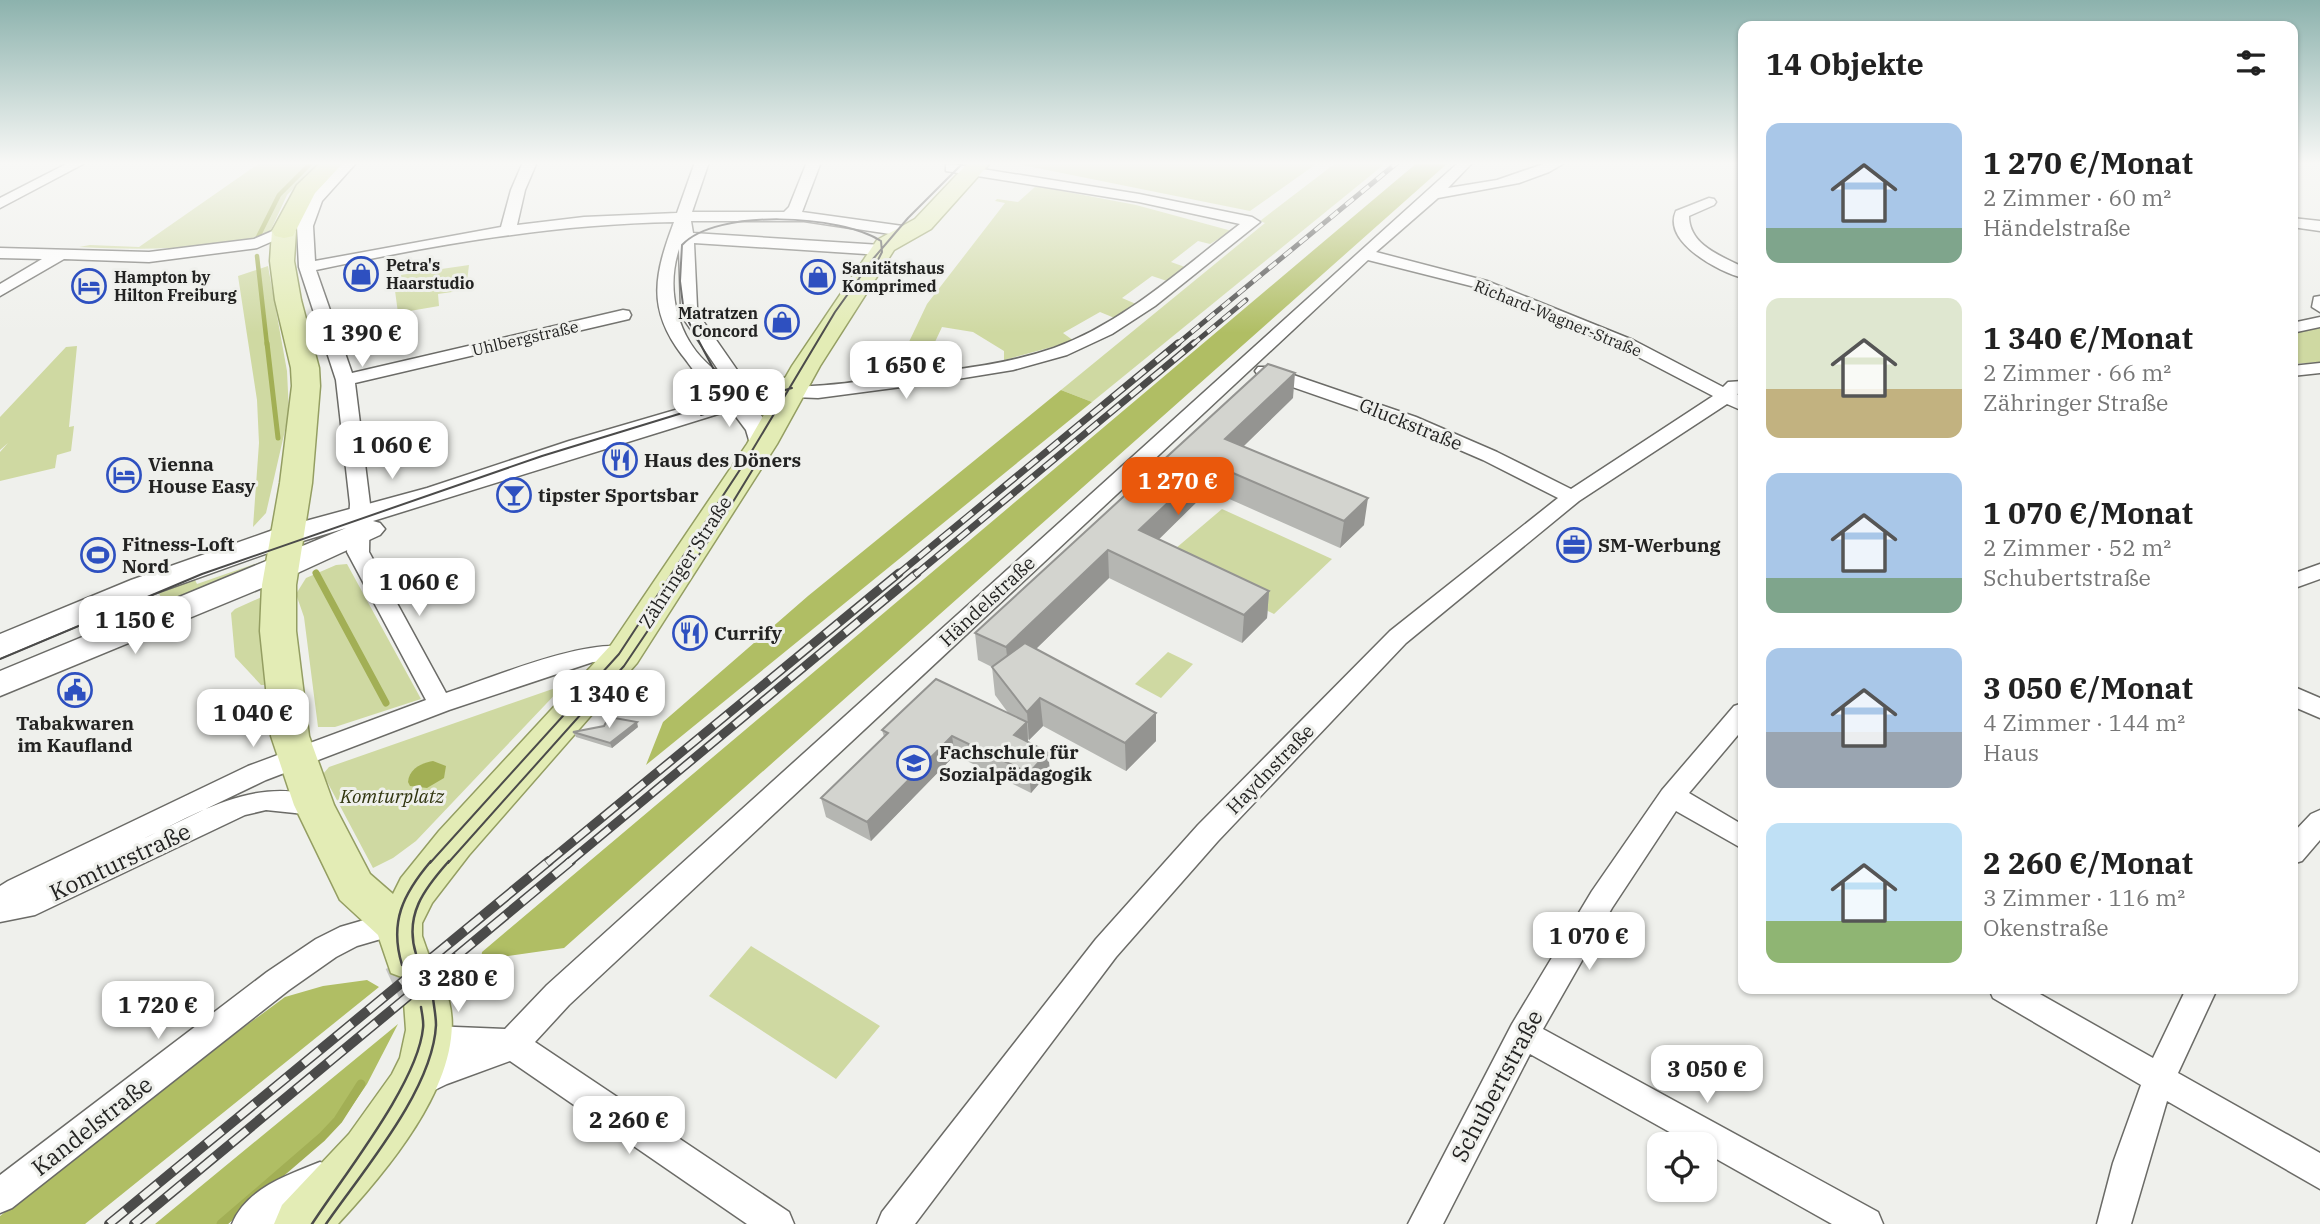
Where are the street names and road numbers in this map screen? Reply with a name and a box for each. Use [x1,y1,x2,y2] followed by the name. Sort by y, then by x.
[1471,275,1645,361] street label: Richard-Wagner-Straße
[470,316,580,360] street label: Uhlbergstraße
[1356,392,1466,456] street label: Gluckstraße
[633,491,737,633] street label: Zähringer Straße
[934,551,1040,651] street label: Händelstraße
[1221,719,1319,819] street label: Haydnstraße
[44,815,195,907] street label: Komturstraße
[1443,1004,1549,1167] street label: Schubertstraße
[25,1069,158,1182] street label: Kandelstraße

